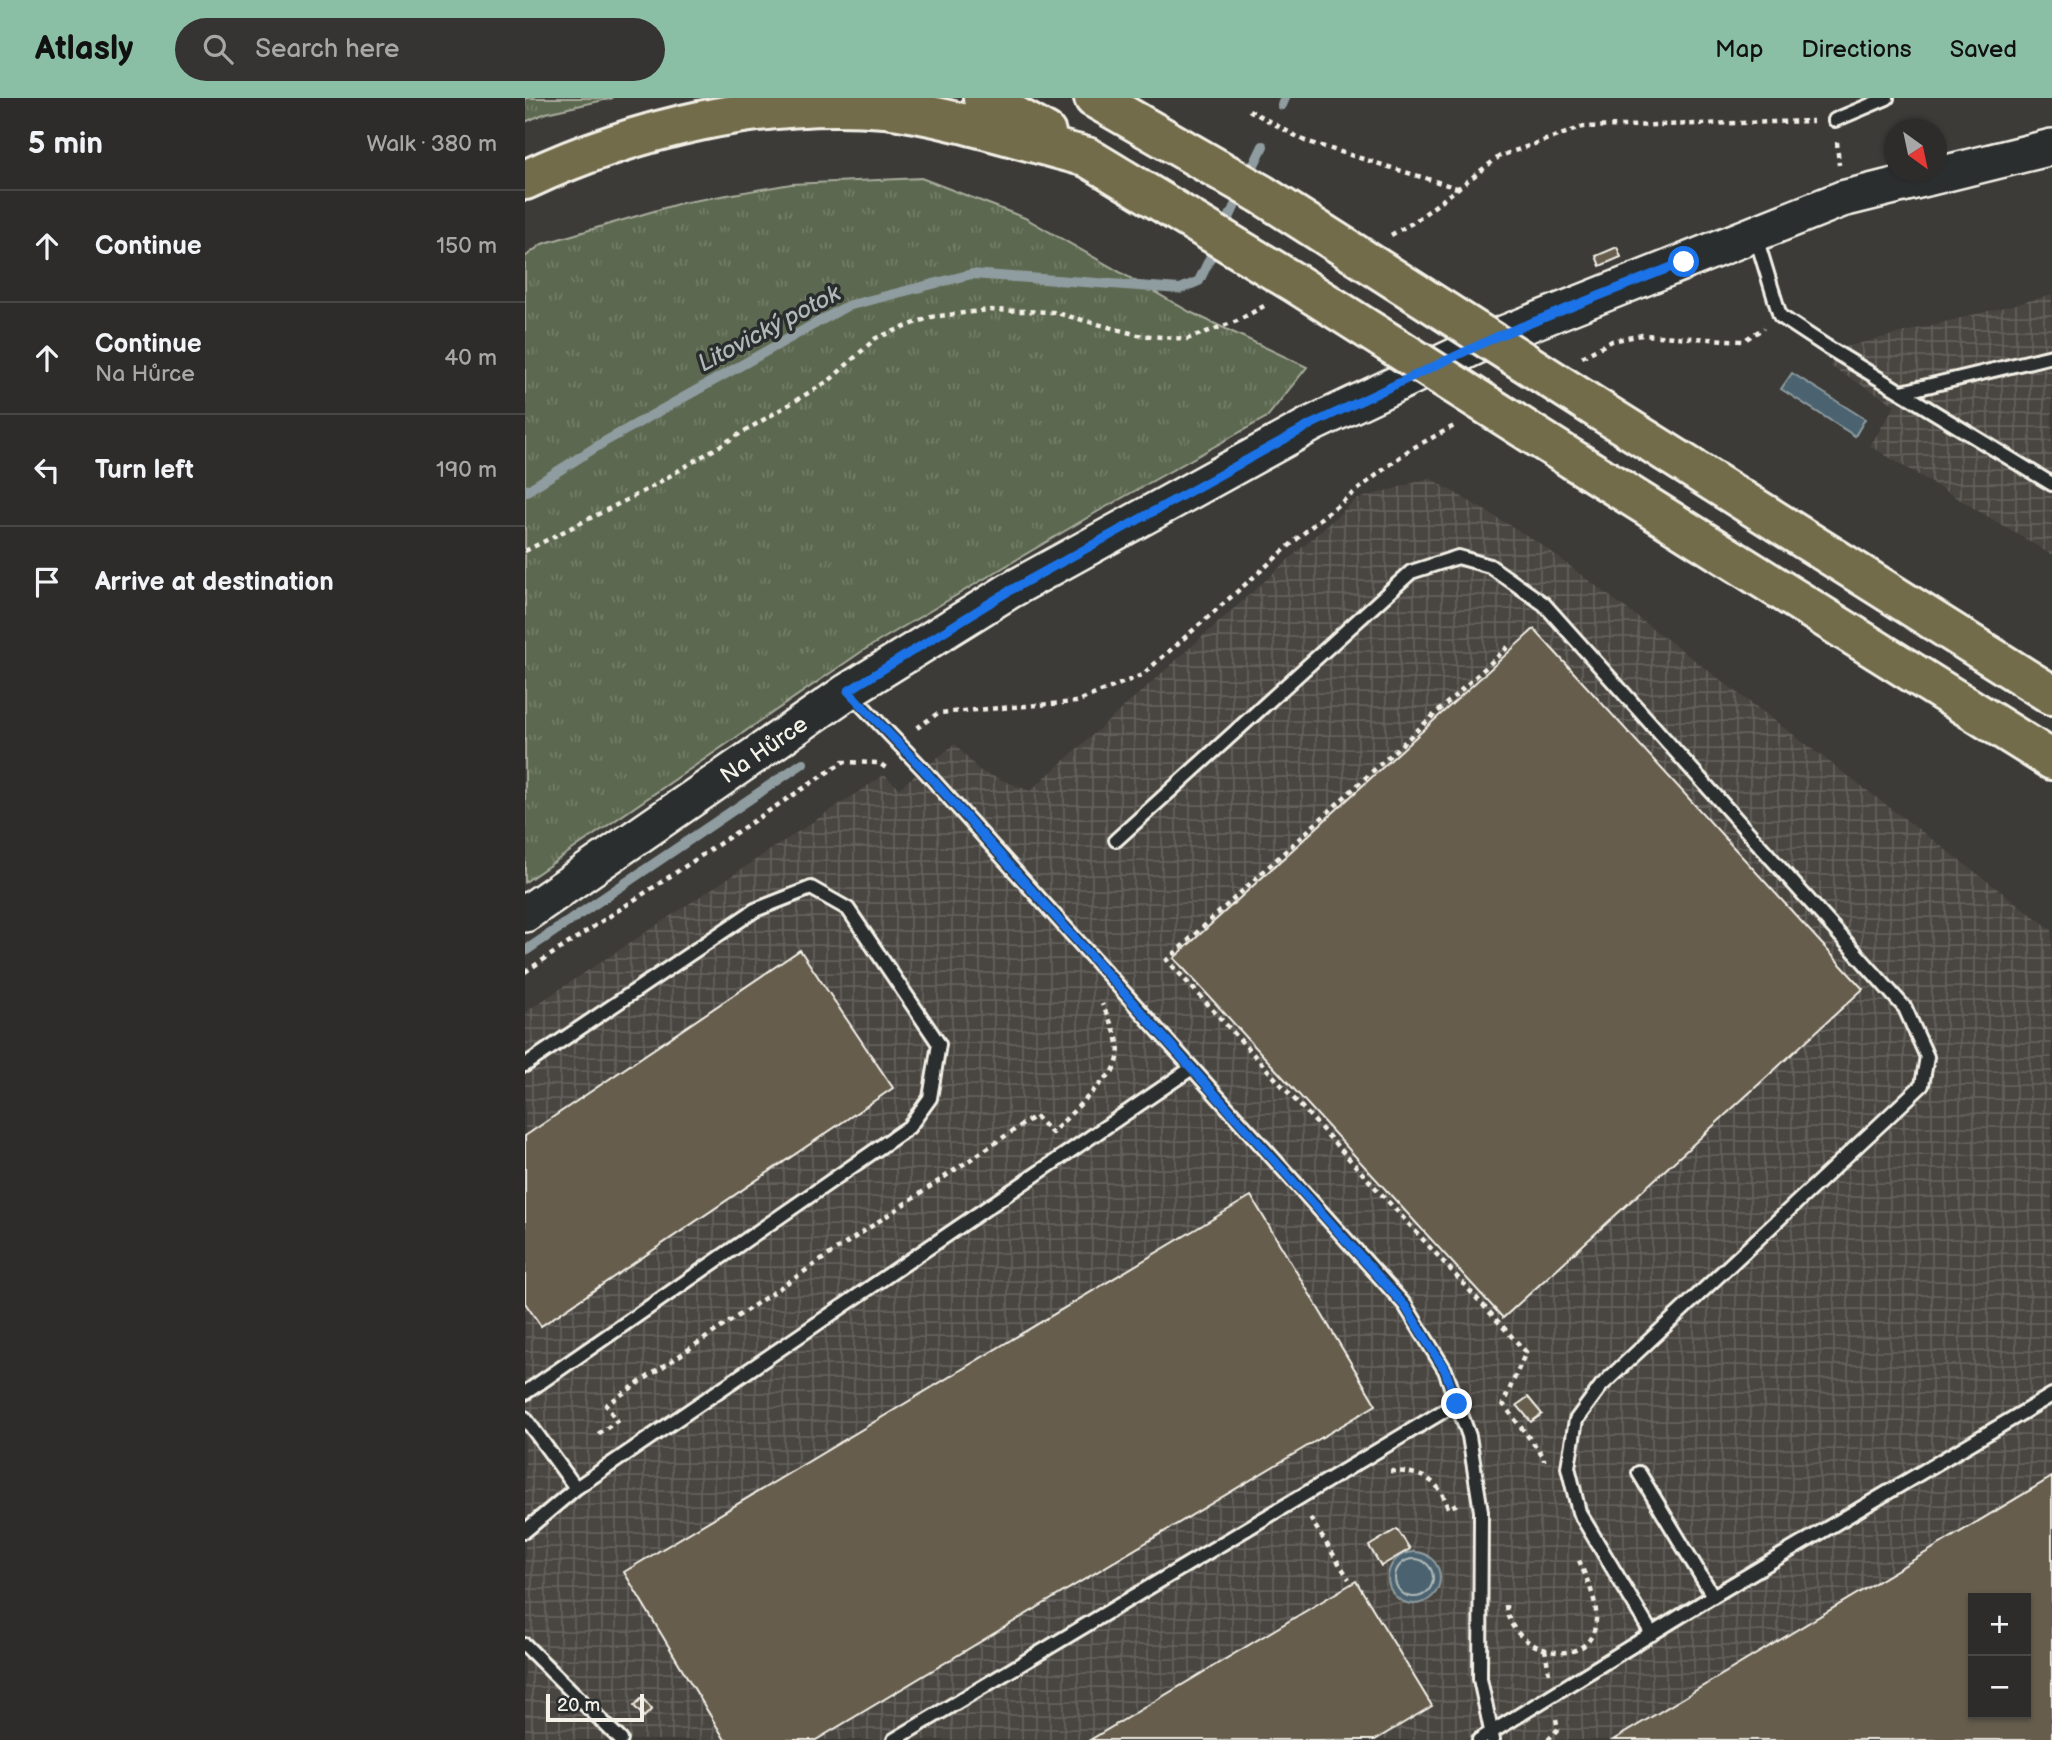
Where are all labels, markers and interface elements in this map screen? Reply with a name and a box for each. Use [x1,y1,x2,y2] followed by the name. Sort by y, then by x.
[175,18,665,81] search box
[35,29,133,69] text: Atlasly
[199,30,237,68] icon: search
[255,34,399,65] text: Search here
[1715,35,1763,64] text: Map
[1801,35,1912,64] text: Directions
[1950,35,2017,64] text: Saved
[1884,119,1947,182] north arrow
[28,126,103,162] text: 5 min
[367,130,497,158] text: Walk · 380 m
[28,227,66,265] icon: ahead
[95,231,202,262] text: Continue
[436,232,497,260] text: 150 m
[1668,246,1699,277] route start
[693,278,847,378] water label: Litovický potok
[95,329,202,360] text: Continue
[28,339,66,377] icon: ahead
[444,344,497,372] text: 40 m
[95,360,195,388] text: Na Hůrce
[28,451,66,489] icon: left
[95,455,194,486] text: Turn left
[436,456,497,484] text: 190 m
[28,563,66,601] icon: arrive
[95,567,334,598] text: Arrive at destination
[715,710,813,790] street label: Na Hůrce
[1441,1388,1472,1419] route end
[1968,1593,2031,1719] map controls
[1968,1593,2031,1656] button: +
[1968,1656,2031,1719] button: −
[546,1691,644,1723] scale bar
[557,1694,600,1717] text: 20 m

